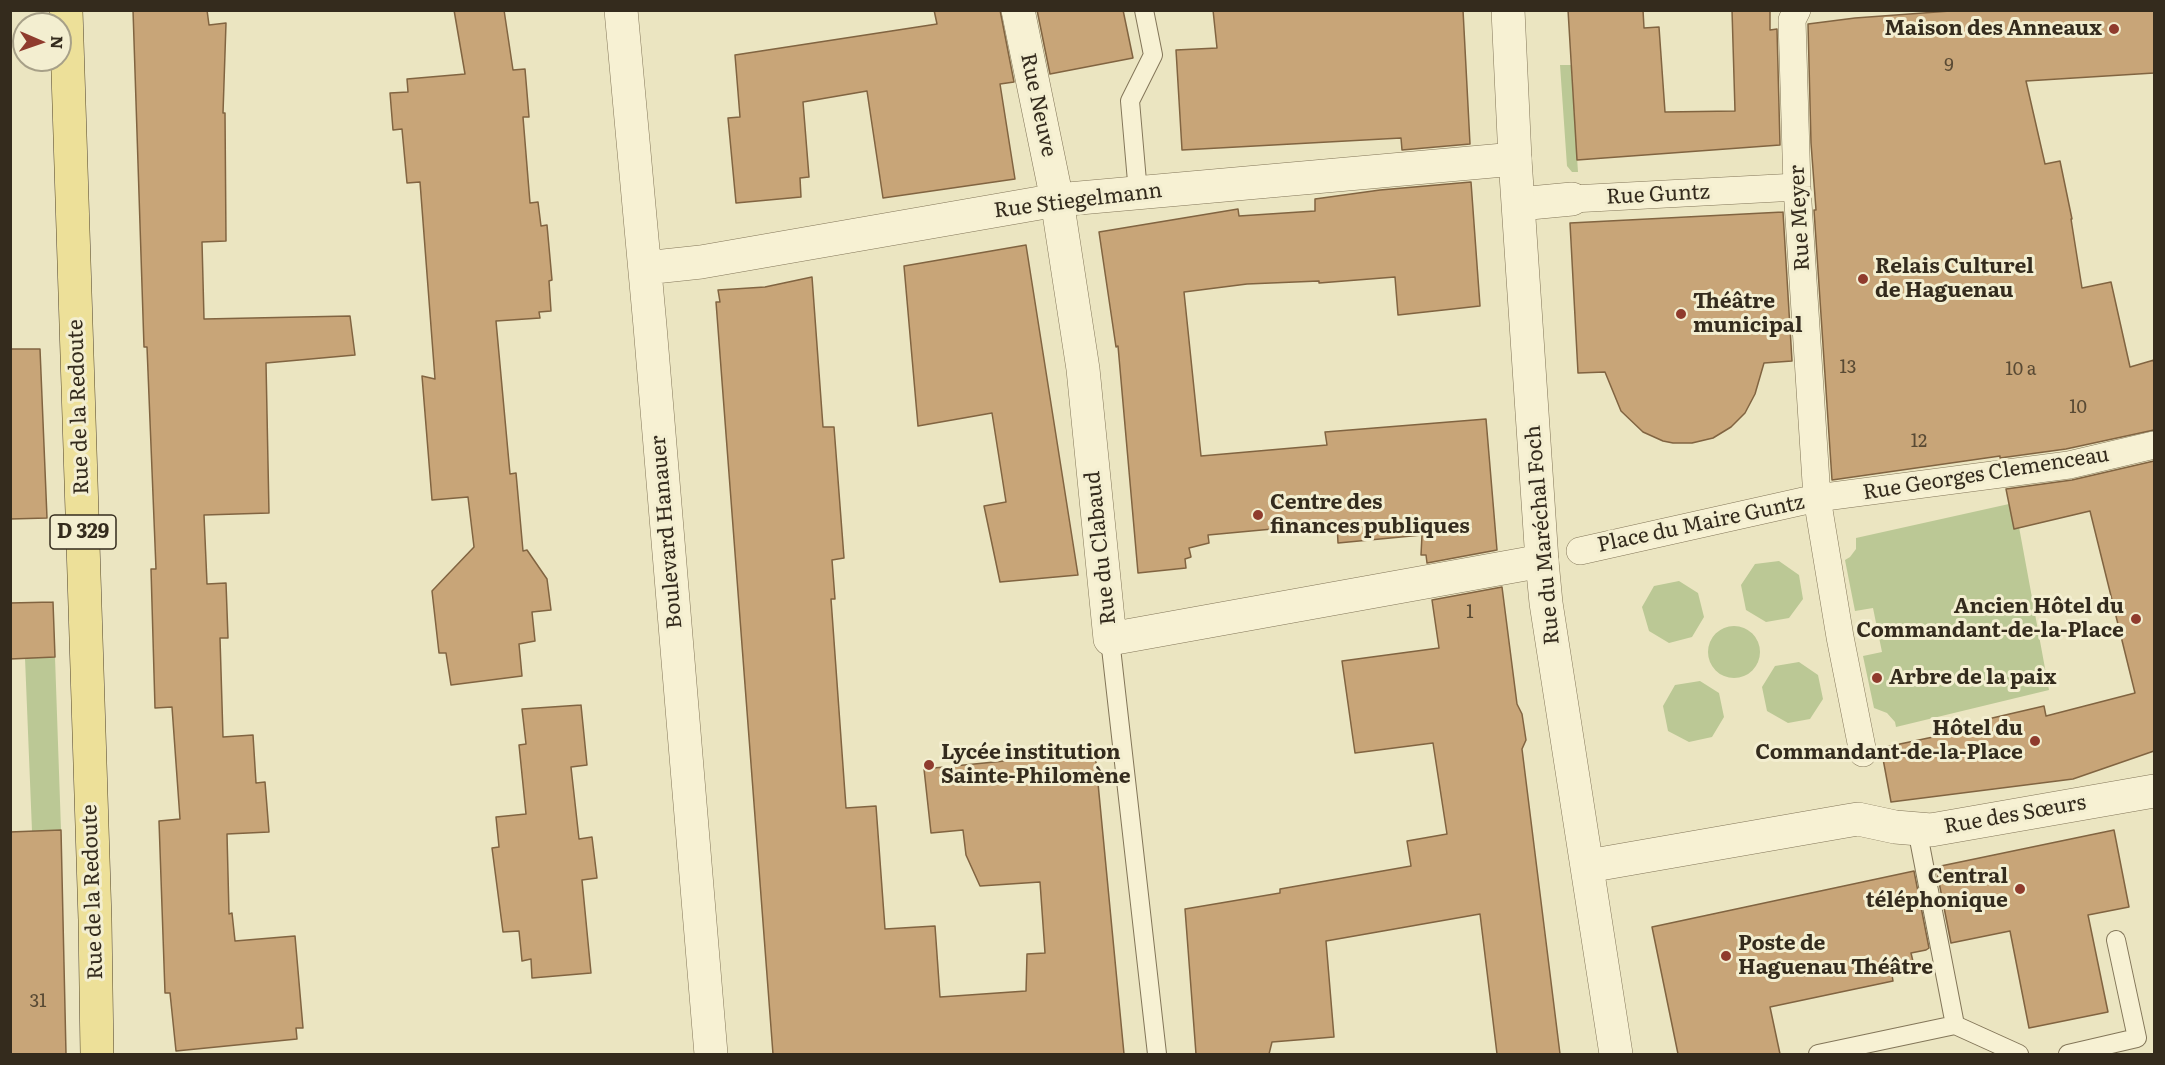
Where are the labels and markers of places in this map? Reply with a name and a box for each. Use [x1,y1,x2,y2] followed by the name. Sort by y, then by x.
[1884,16,2102,42] place label: Maison des Anneaux
[2107,22,2121,36] marker: Maison des Anneaux
[1875,254,2034,304] place label: Relais Culturel de Haguenau
[1856,272,1870,286] marker: Relais Culturel de Haguenau
[1693,289,1803,339] place label: Théâtre municipal
[1674,307,1688,321] marker: Théâtre municipal
[1270,490,1470,540] place label: Centre des finances publiques
[1251,508,1265,522] marker: Centre des finances publiques
[1856,594,2124,644] place label: Ancien Hôtel du Commandant-de-la-Place
[2129,612,2143,626] marker: Ancien Hôtel du Commandant-de-la-Place
[1889,665,2056,691] place label: Arbre de la paix
[1870,671,1884,685] marker: Arbre de la paix
[1755,716,2023,766] place label: Hôtel du Commandant-de-la-Place
[2028,734,2042,748] marker: Hôtel du Commandant-de-la-Place
[941,740,1131,790] place label: Lycée institution Sainte-Philomène
[922,758,936,772] marker: Lycée institution Sainte-Philomène
[1866,864,2008,914] place label: Central téléphonique
[2013,882,2027,896] marker: Central téléphonique
[1738,931,1933,981] place label: Poste de Haguenau Théâtre
[1719,949,1733,963] marker: Poste de Haguenau Théâtre

